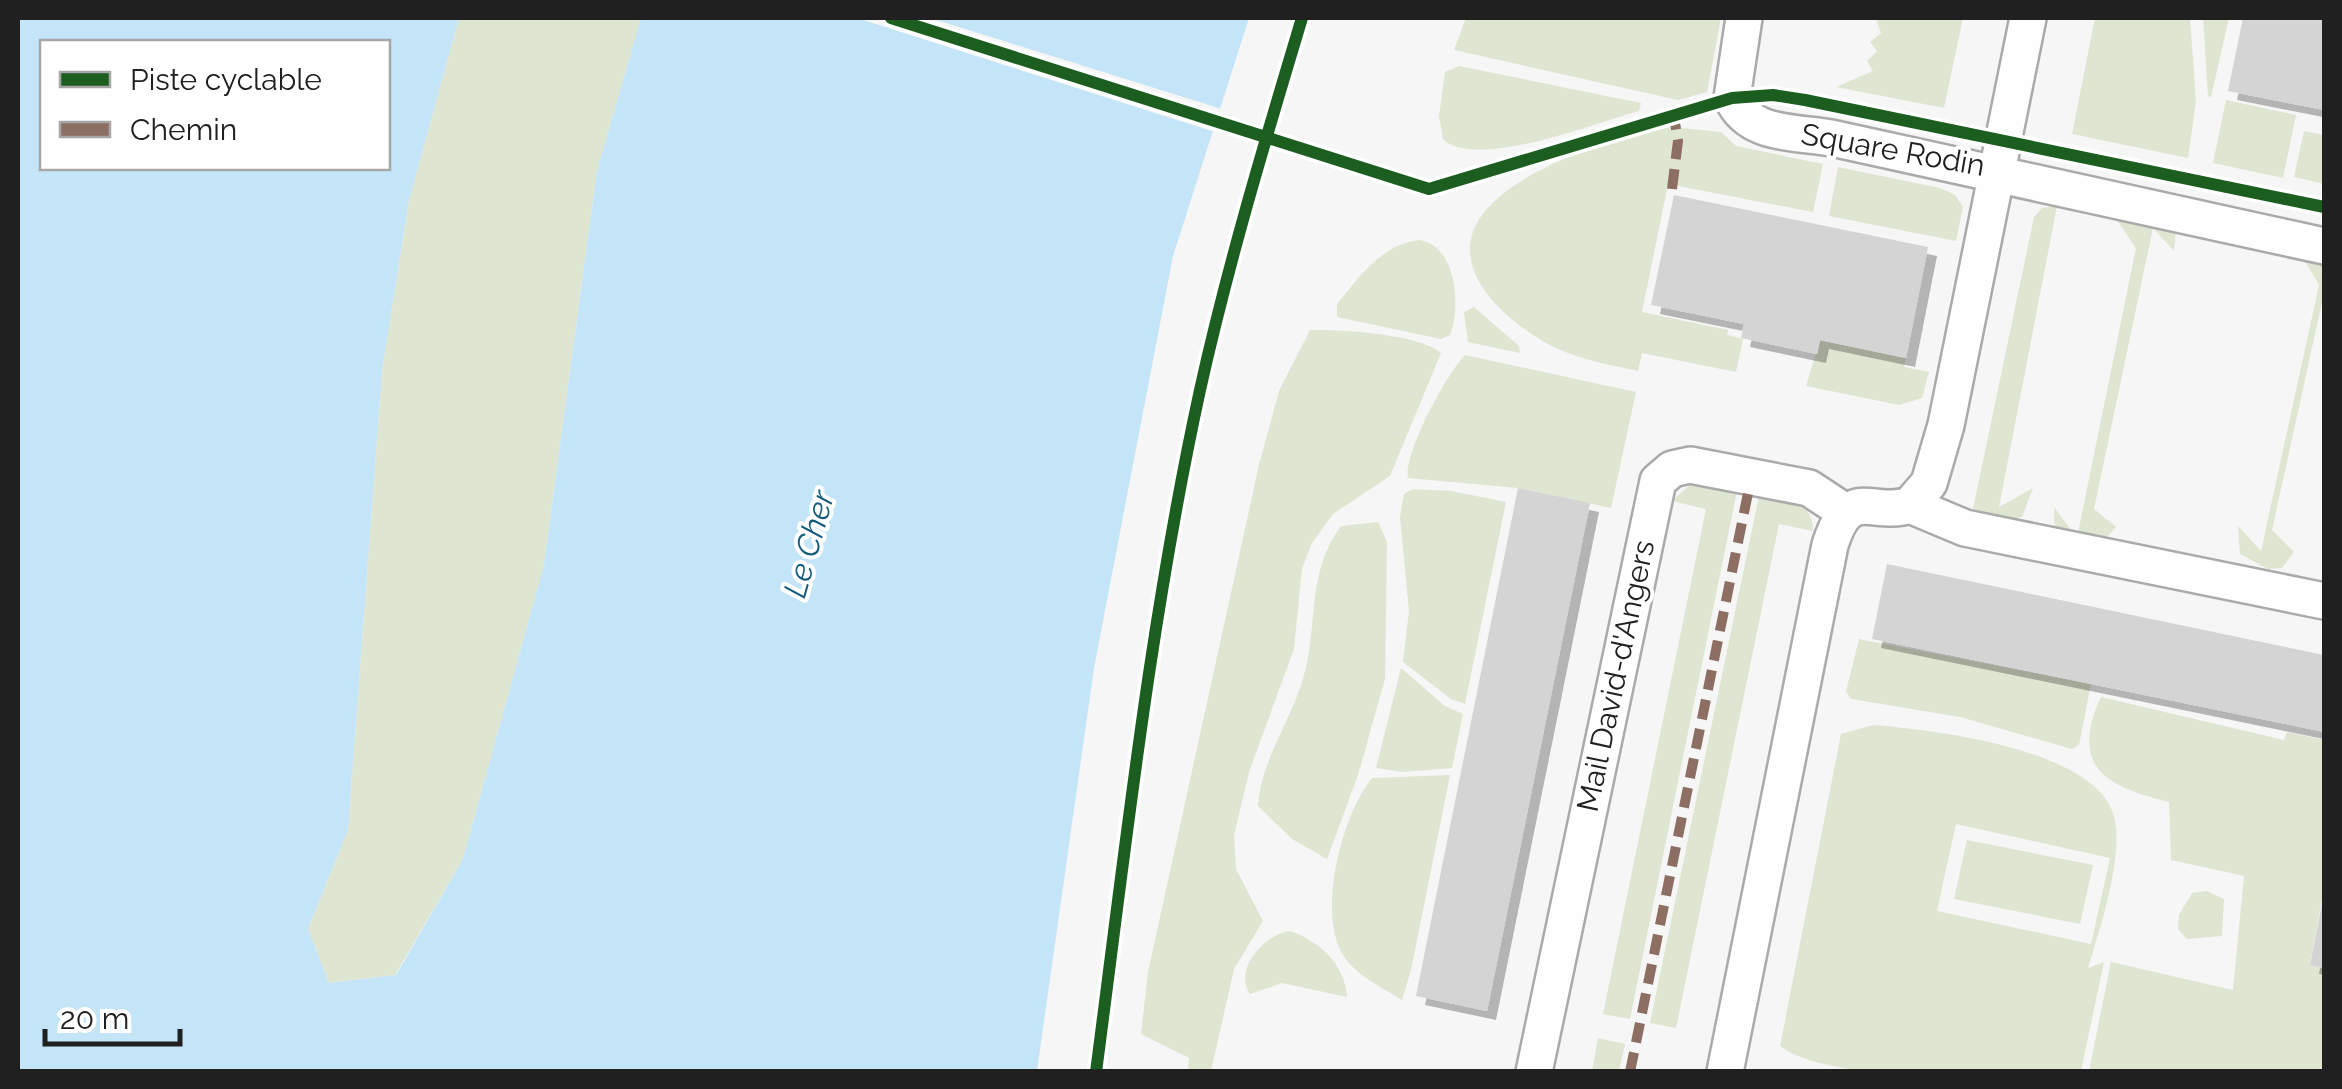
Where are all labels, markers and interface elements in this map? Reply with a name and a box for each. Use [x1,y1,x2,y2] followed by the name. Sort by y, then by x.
[40,40,390,170] legend
[130,62,322,97] text: Piste cyclable
[130,112,237,147] text: Chemin
[1799,116,1988,183] street label: Square Rodin
[776,485,842,601] water label: Le Cher
[1570,537,1661,815] street label: Mail David-d'Angers
[45,984,180,1046] scale bar
[60,1001,129,1036] text: 20 m

